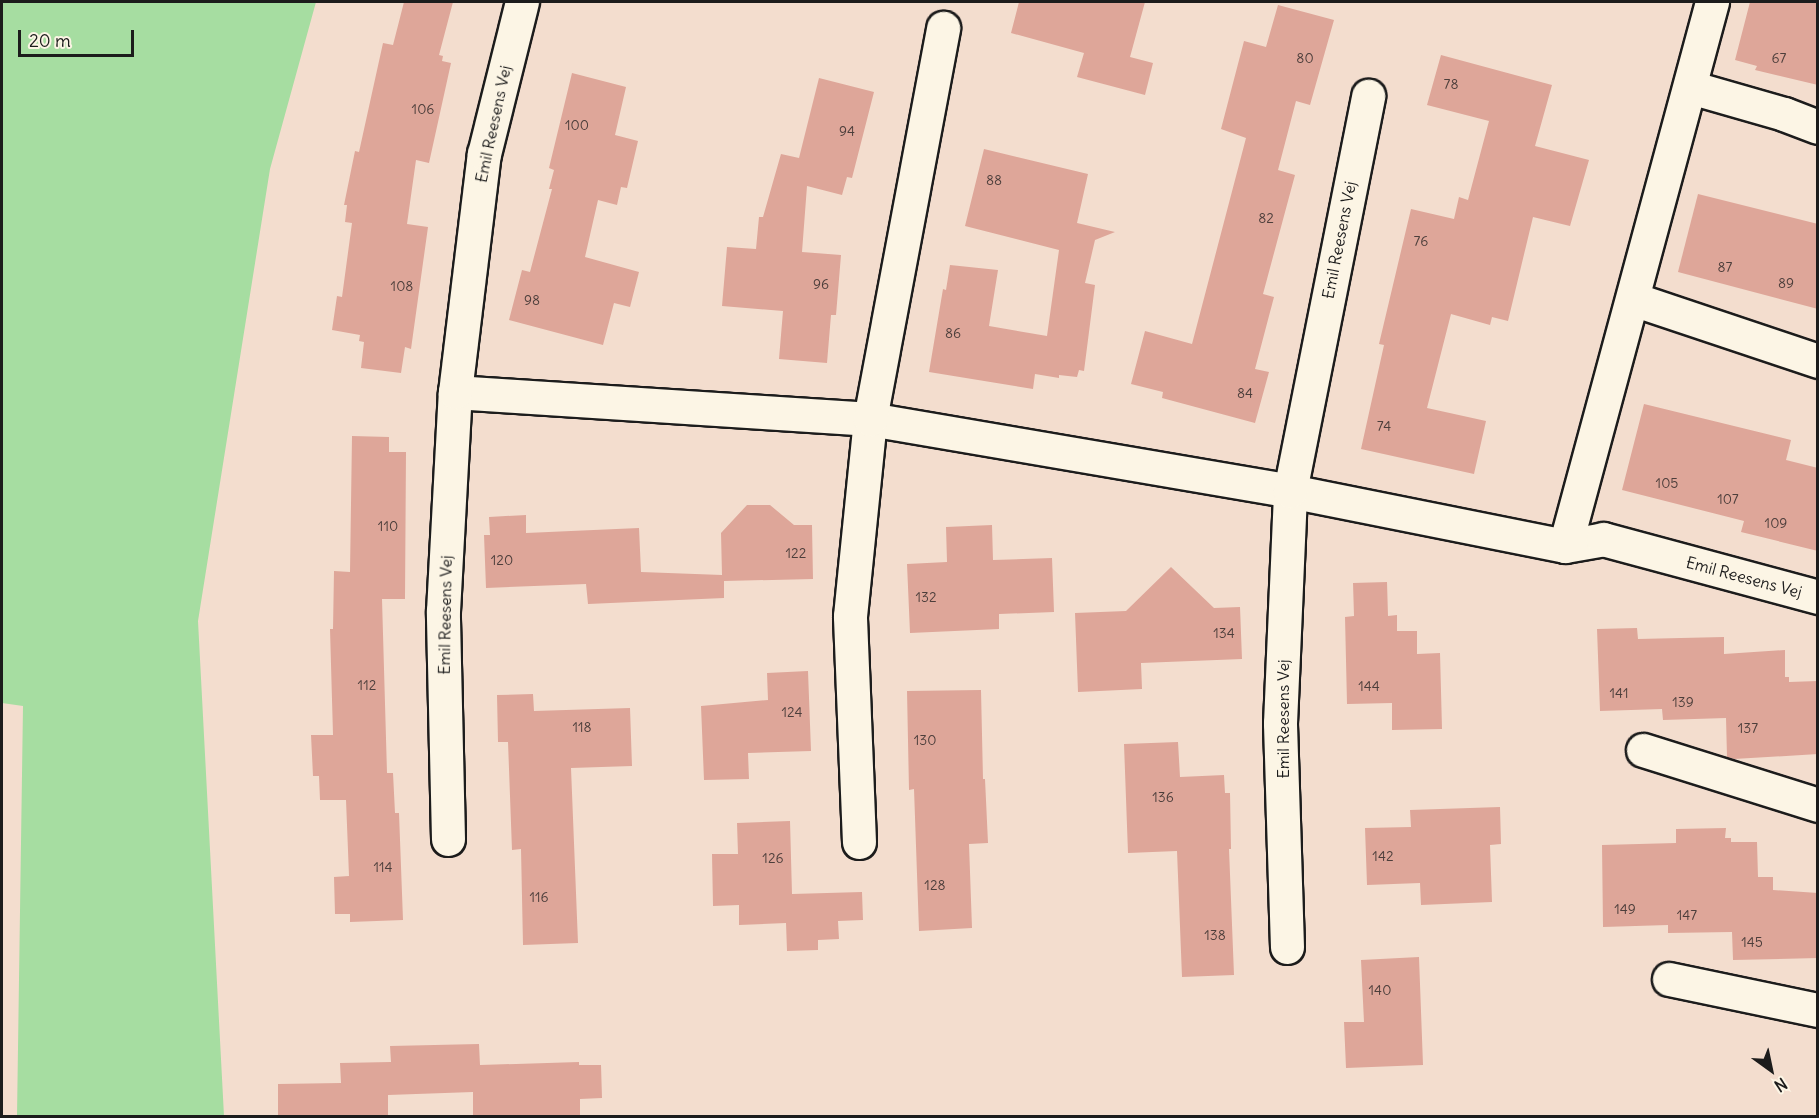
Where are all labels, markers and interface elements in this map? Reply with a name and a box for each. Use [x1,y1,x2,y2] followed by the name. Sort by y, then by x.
[21,18,136,56] scale bar
[29,29,71,52] text: 20 m
[1296,50,1314,66] house number: 80
[1772,50,1786,66] house number: 67
[471,64,515,184] street label: Emil Reesens Vej
[1444,76,1458,92] house number: 78
[412,101,434,117] house number: 106
[565,117,589,133] house number: 100
[839,123,855,139] house number: 94
[986,172,1002,188] house number: 88
[1318,180,1360,300] street label: Emil Reesens Vej
[1258,210,1274,226] house number: 82
[1414,233,1428,249] house number: 76
[1718,259,1732,275] house number: 87
[1778,275,1794,291] house number: 89
[813,276,829,292] house number: 96
[391,278,413,294] house number: 108
[524,292,540,308] house number: 98
[945,325,961,341] house number: 86
[1237,385,1253,401] house number: 84
[1377,418,1391,434] house number: 74
[1656,475,1678,491] house number: 105
[1717,491,1739,507] house number: 107
[1765,515,1787,531] house number: 109
[378,518,398,534] house number: 110
[786,545,806,561] house number: 122
[491,552,513,568] house number: 120
[1684,552,1804,602] street label: Emil Reesens Vej
[434,555,456,675] street label: Emil Reesens Vej
[915,589,937,605] house number: 132
[1213,625,1235,641] house number: 134
[1273,659,1293,779] street label: Emil Reesens Vej
[358,677,376,693] house number: 112
[1358,678,1380,694] house number: 144
[1609,685,1629,701] house number: 141
[1672,694,1694,710] house number: 139
[781,704,803,720] house number: 124
[572,719,592,735] house number: 118
[1738,720,1758,736] house number: 137
[914,732,936,748] house number: 130
[1152,789,1174,805] house number: 136
[1372,848,1394,864] house number: 142
[762,850,784,866] house number: 126
[373,859,393,875] house number: 114
[924,877,946,893] house number: 128
[529,889,549,905] house number: 116
[1614,901,1636,917] house number: 149
[1677,907,1697,923] house number: 147
[1204,927,1226,943] house number: 138
[1741,934,1763,950] house number: 145
[1369,982,1391,998] house number: 140
[1741,1040,1801,1100] north arrow
[1771,1074,1791,1096] text: N

